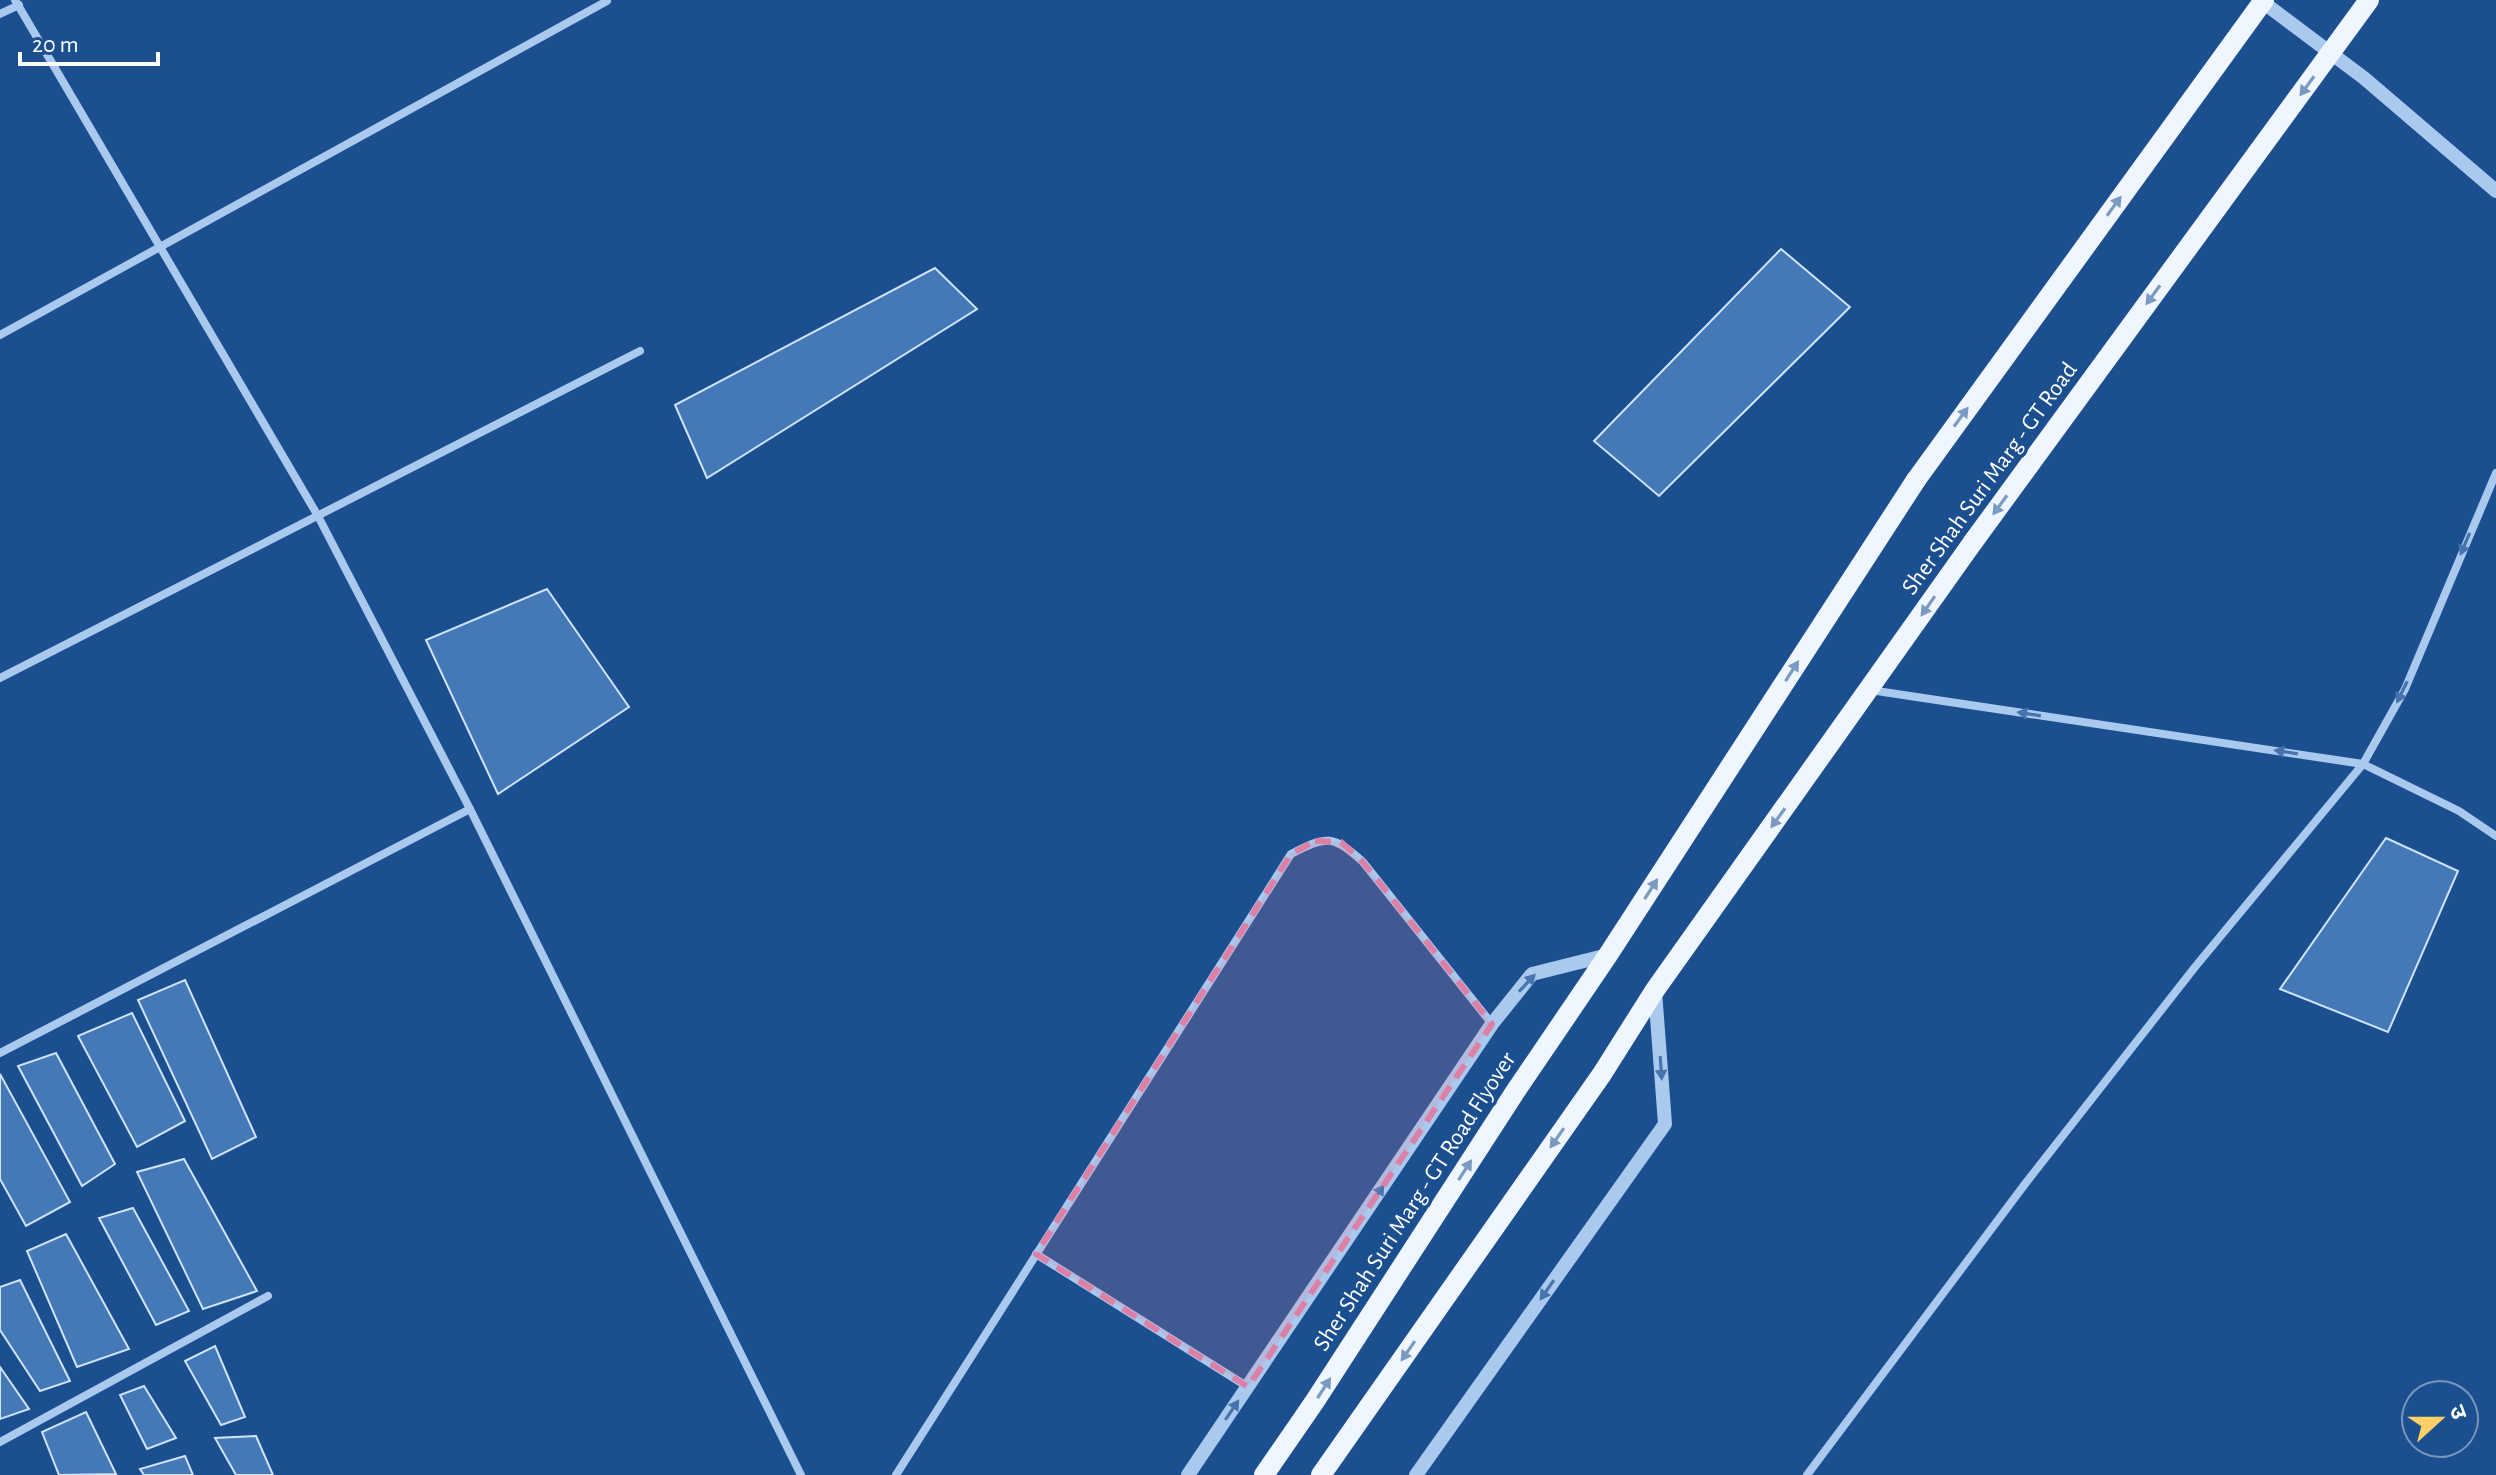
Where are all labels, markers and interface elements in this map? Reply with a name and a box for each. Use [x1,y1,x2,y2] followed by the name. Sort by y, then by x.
[20,16,158,66] scale bar
[32,33,79,57] text: 20 m
[2299,75,2315,96] one-way arrow
[2106,196,2121,217] one-way arrow
[2146,285,2161,306] one-way arrow
[1898,358,2082,599] street label: Sher Shah Suri Marg - GT Road
[1953,407,1969,427] one-way arrow
[1992,495,2008,516] one-way arrow
[2459,533,2472,556] one-way arrow
[1921,595,1936,616] one-way arrow
[1784,660,1799,682] one-way arrow
[2395,681,2409,704] one-way arrow
[2016,707,2041,720] one-way arrow
[2273,746,2298,758] one-way arrow
[1771,808,1786,829] one-way arrow
[1643,878,1657,900] one-way arrow
[1517,974,1535,993] one-way arrow
[1309,1048,1521,1355] street label: Sher Shah Suri Marg - GT Road Flyover
[1655,1056,1668,1081] one-way arrow
[1550,1127,1565,1148] one-way arrow
[1457,1159,1472,1180] one-way arrow
[1369,1184,1384,1205] one-way arrow
[1540,1280,1555,1301] one-way arrow
[1401,1340,1416,1361] one-way arrow
[1316,1377,1330,1399] one-way arrow
[2400,1379,2480,1459] north arrow
[1224,1400,1239,1421] one-way arrow
[2445,1402,2471,1423] text: उ

